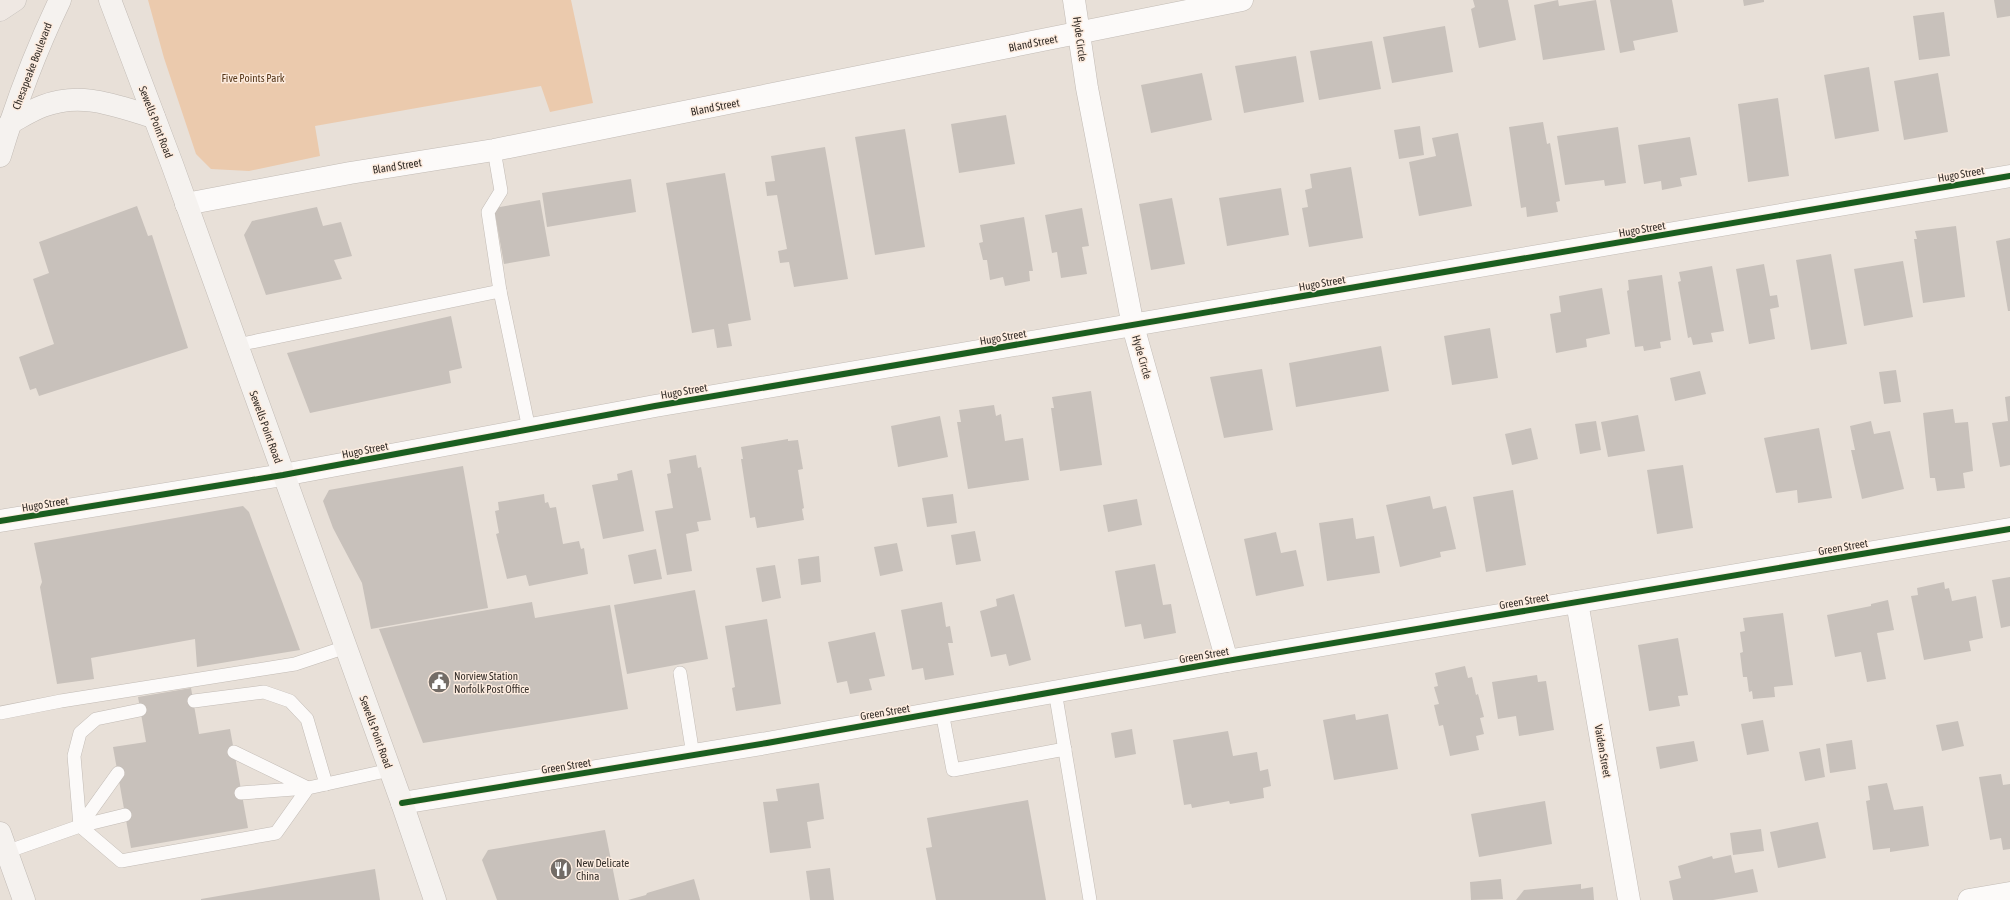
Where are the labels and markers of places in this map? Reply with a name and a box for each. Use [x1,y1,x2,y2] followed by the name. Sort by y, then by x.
[426,669,452,695] public building icon: Norview Station Norfolk Post Office
[454,670,529,695] place label: Norview Station Norfolk Post Office
[548,856,574,882] restaurant icon: New Delicate China
[576,857,629,882] place label: New Delicate China

